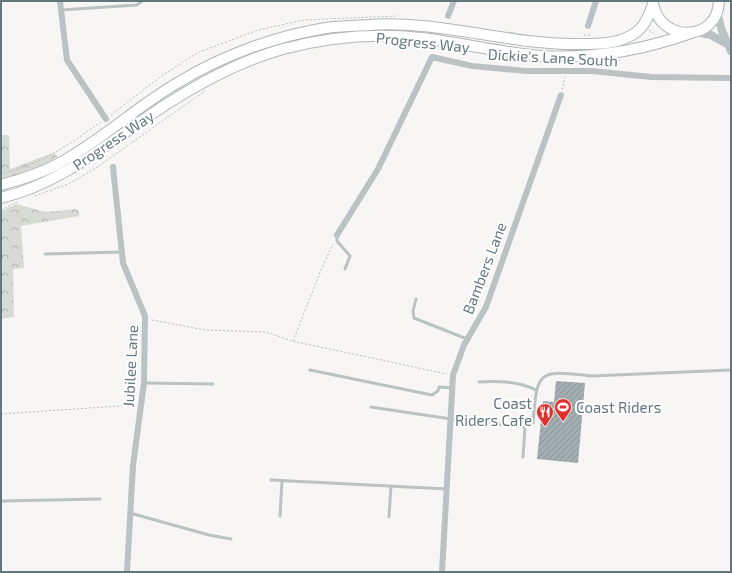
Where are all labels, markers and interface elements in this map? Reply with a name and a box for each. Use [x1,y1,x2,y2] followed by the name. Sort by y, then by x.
[375,28,471,56] street label: Progress Way
[487,45,619,69] street label: Dickie's Lane South
[69,106,157,174] street label: Progress Way
[458,220,510,316] street label: Bambers Lane
[119,324,141,408] street label: Jubilee Lane
[455,394,532,429] place label: Coast Riders Cafe
[553,397,573,422] sports icon: Coast Riders
[576,398,661,416] place label: Coast Riders
[535,402,555,427] restaurant icon: Coast Riders Cafe

